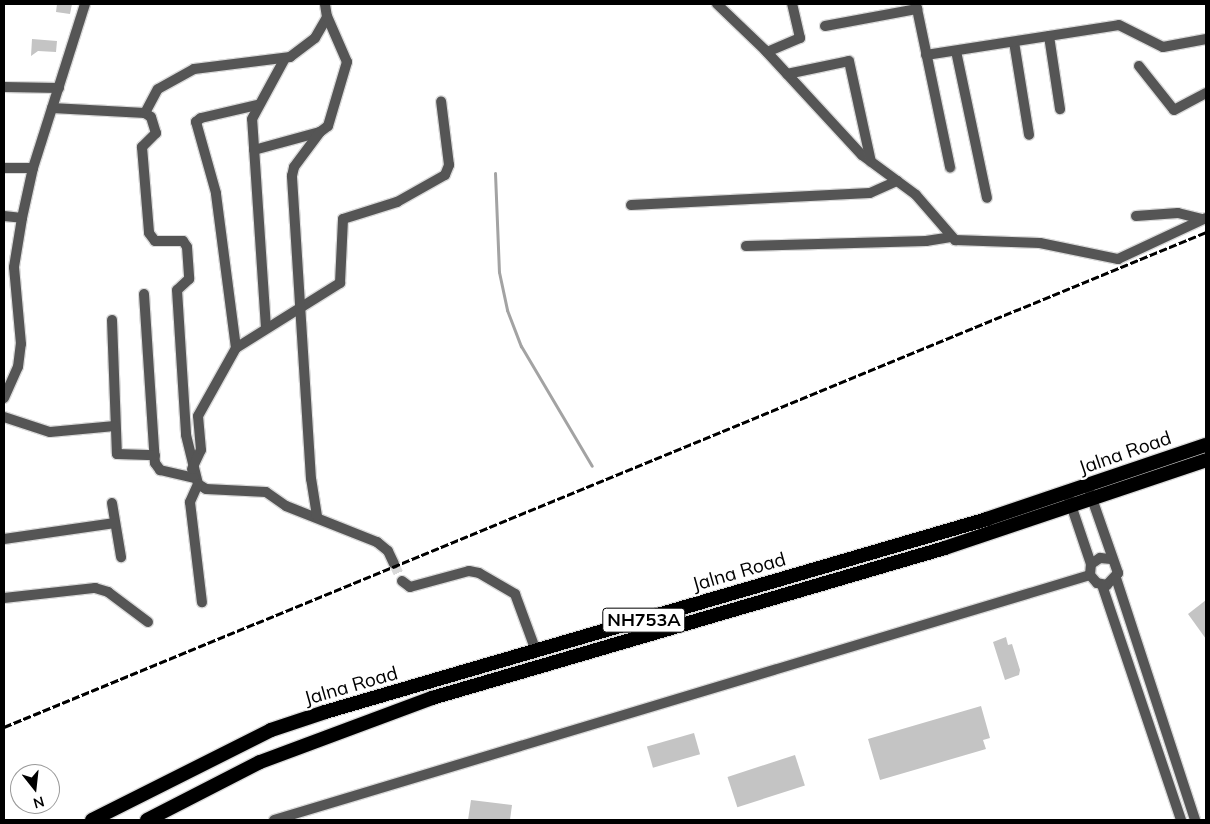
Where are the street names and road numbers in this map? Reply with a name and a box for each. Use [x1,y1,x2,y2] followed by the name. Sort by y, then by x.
[1076,427,1174,479] street label: Jalna Road
[690,548,788,596] street label: Jalna Road
[602,604,686,636] road number: NH753A
[302,662,400,710] street label: Jalna Road

